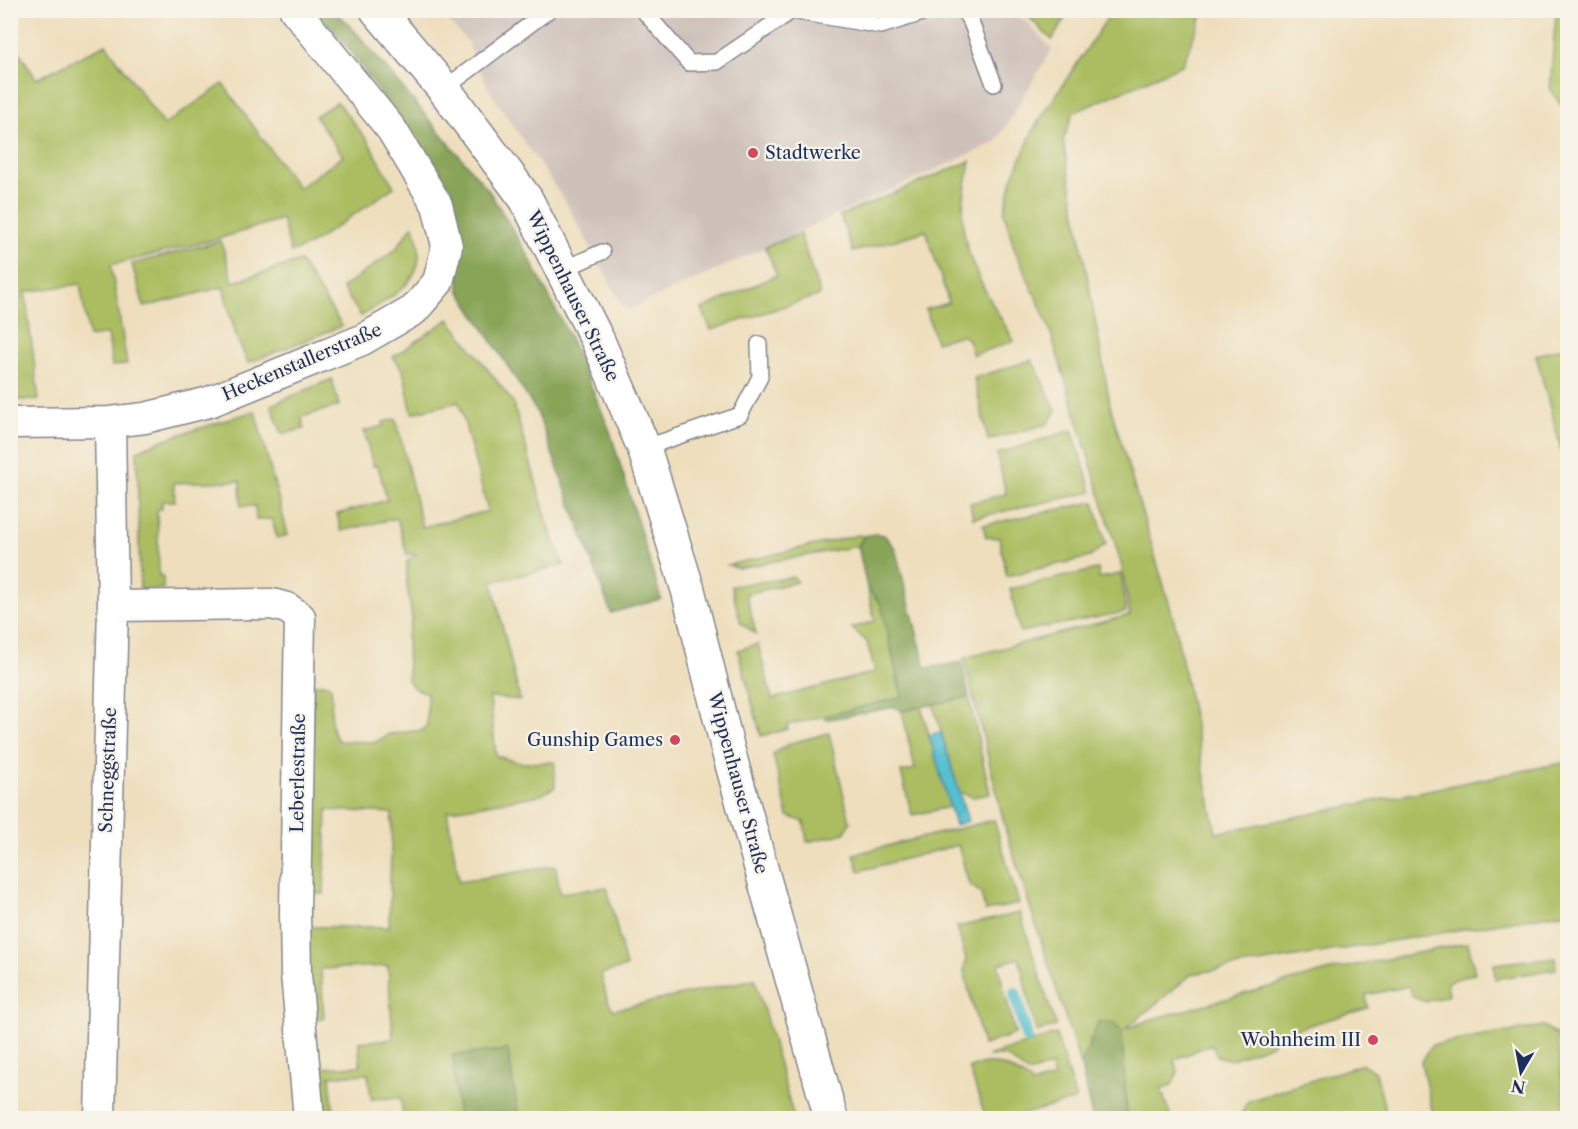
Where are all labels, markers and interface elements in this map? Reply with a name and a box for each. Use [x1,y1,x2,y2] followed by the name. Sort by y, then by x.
[765,142,861,164] place label: Stadtwerke
[746,146,760,160] marker: Stadtwerke
[522,206,624,385] street label: Wippenhauser Straße
[219,318,385,406] street label: Heckenstallerstraße
[703,689,773,876] street label: Wippenhauser Straße
[95,707,121,833] street label: Schneggstraße
[286,713,310,833] street label: Leberlestraße
[527,729,663,751] place label: Gunship Games
[668,733,682,747] marker: Gunship Games
[1240,1029,1361,1051] place label: Wohnheim III
[1366,1033,1380,1047] marker: Wohnheim III
[1491,1042,1551,1102] north arrow
[1510,1076,1527,1098] text: N

